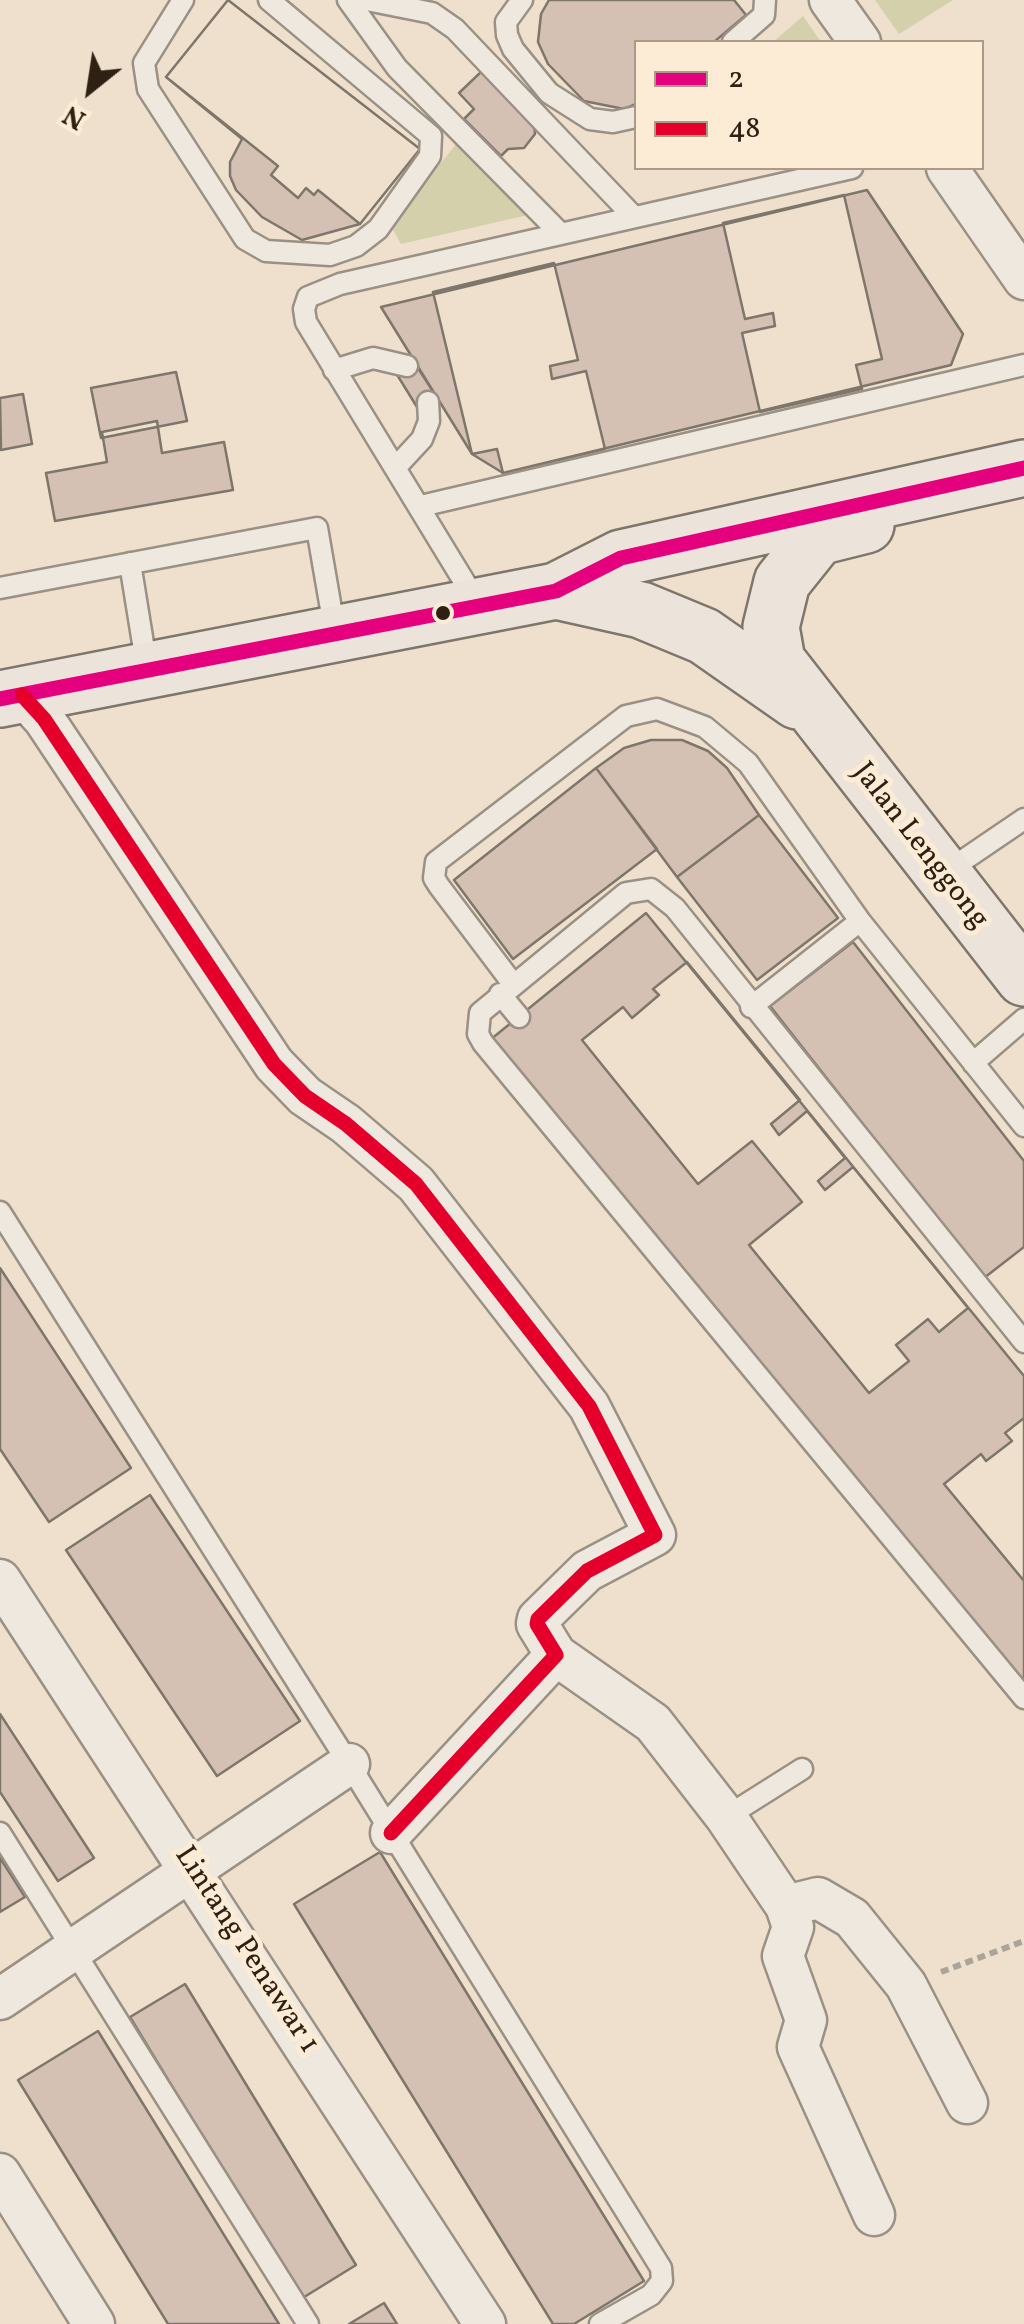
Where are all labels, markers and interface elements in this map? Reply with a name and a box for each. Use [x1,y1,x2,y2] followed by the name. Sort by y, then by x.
[40,40,140,140] north arrow
[634,40,984,170] legend
[728,58,744,100] text: 2
[56,94,93,138] text: N
[728,108,761,150] text: 48
[433,603,453,623] unlabelled marker
[843,757,995,937] street label: Jalan Lenggong
[165,1841,325,2061] street label: Lintang Penawar 1

